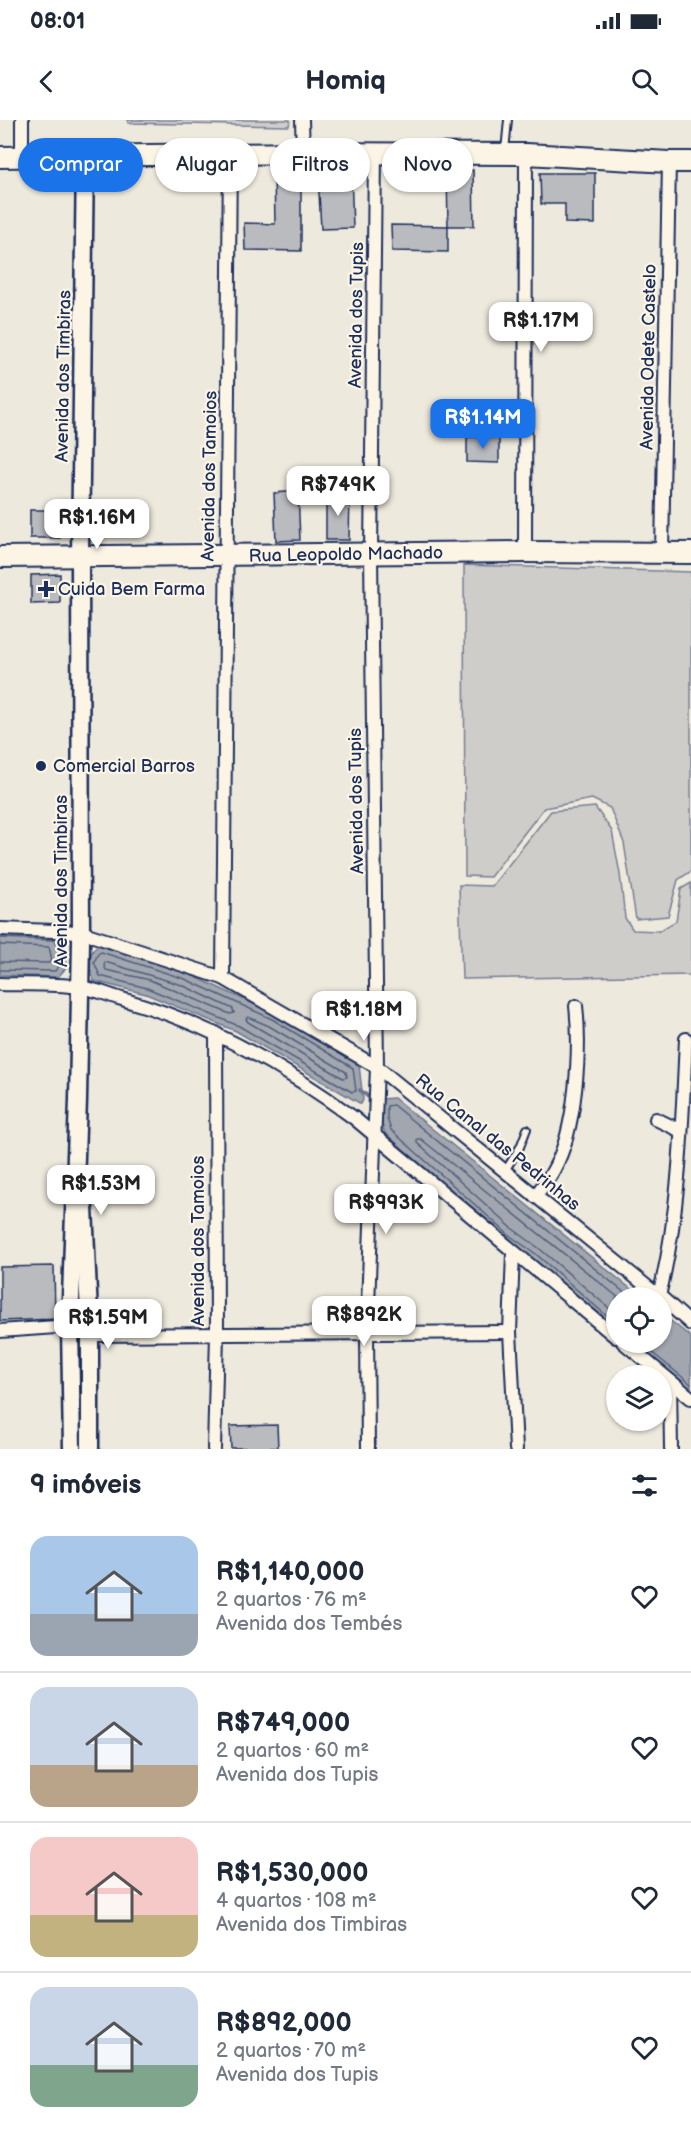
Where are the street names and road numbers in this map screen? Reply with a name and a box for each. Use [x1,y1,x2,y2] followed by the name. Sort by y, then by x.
[345,242,368,388] street label: Avenida dos Tupis
[636,264,661,450] street label: Avenida Odete Castelo
[51,290,76,462] street label: Avenida dos Timbiras
[198,390,221,562] street label: Avenida dos Tamoios
[249,542,443,567] street label: Rua Leopoldo Machado
[345,728,368,874] street label: Avenida dos Tupis
[51,795,72,967] street label: Avenida dos Timbiras
[411,1069,584,1215] street label: Rua Canal das Pedrinhas
[188,1156,209,1326] street label: Avenida dos Tamoios

